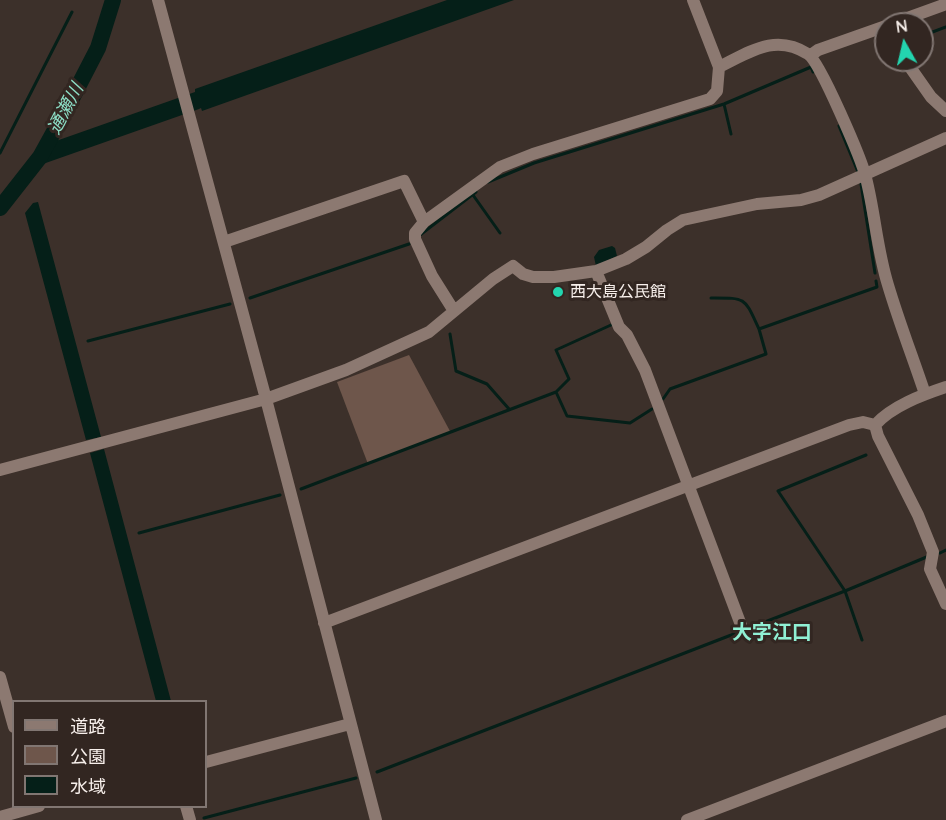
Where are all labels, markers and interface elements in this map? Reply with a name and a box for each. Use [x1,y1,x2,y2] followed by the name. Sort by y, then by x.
[874,12,934,72] north arrow
[895,15,909,37] text: N
[44,80,88,138] water label: 通瀬川
[570,282,666,302] place label: 西大島公民館
[551,285,565,299] marker: 西大島公民館
[732,621,812,645] district label: 大字江口
[12,700,207,808] legend
[70,715,106,738] text: 道路
[70,745,106,768] text: 公園
[70,775,106,798] text: 水域

